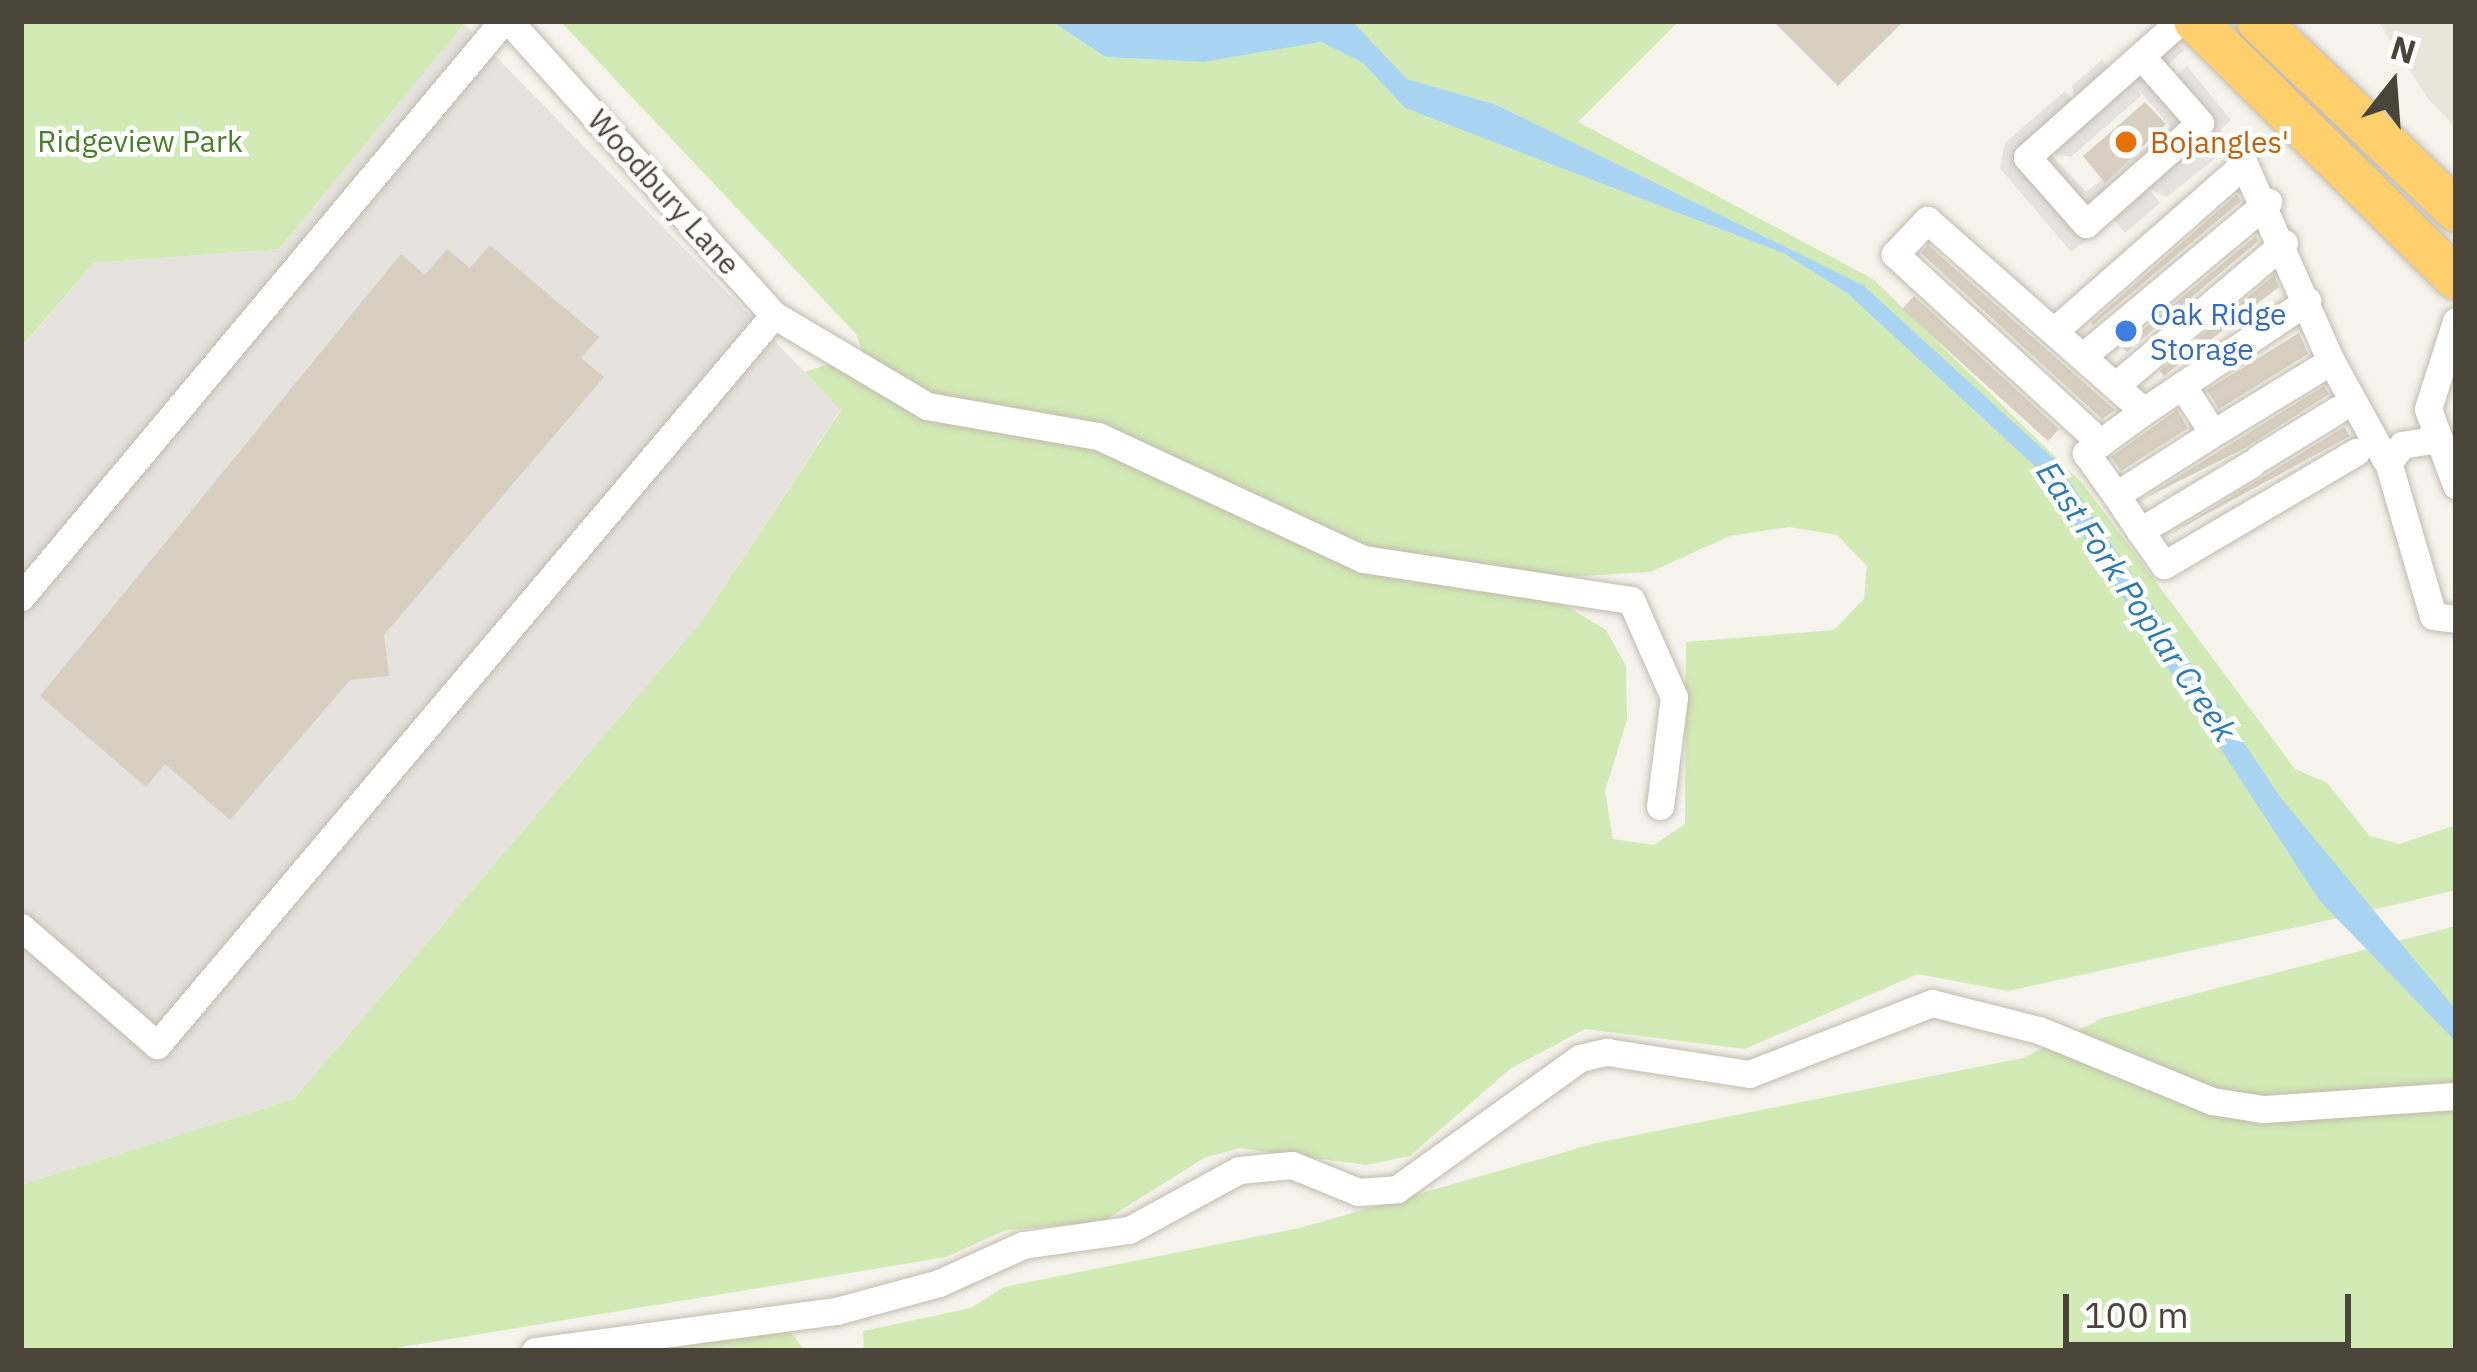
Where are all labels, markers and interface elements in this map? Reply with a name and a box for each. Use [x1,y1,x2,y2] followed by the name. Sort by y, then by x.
[2333,24,2453,144] north arrow
[2386,25,2421,73] text: N
[580,102,748,282] street label: Woodbury Lane
[37,123,243,159] park label: Ridgeview Park
[2150,124,2289,160] place label: Bojangles'
[2113,129,2139,155] marker: Bojangles'
[2150,296,2286,366] place label: Oak Ridge Storage
[2113,318,2139,344] marker: Oak Ridge Storage
[2029,454,2245,748] water label: East Fork Poplar Creek
[2069,1270,2357,1344] scale bar
[2084,1291,2189,1338] text: 100 m

